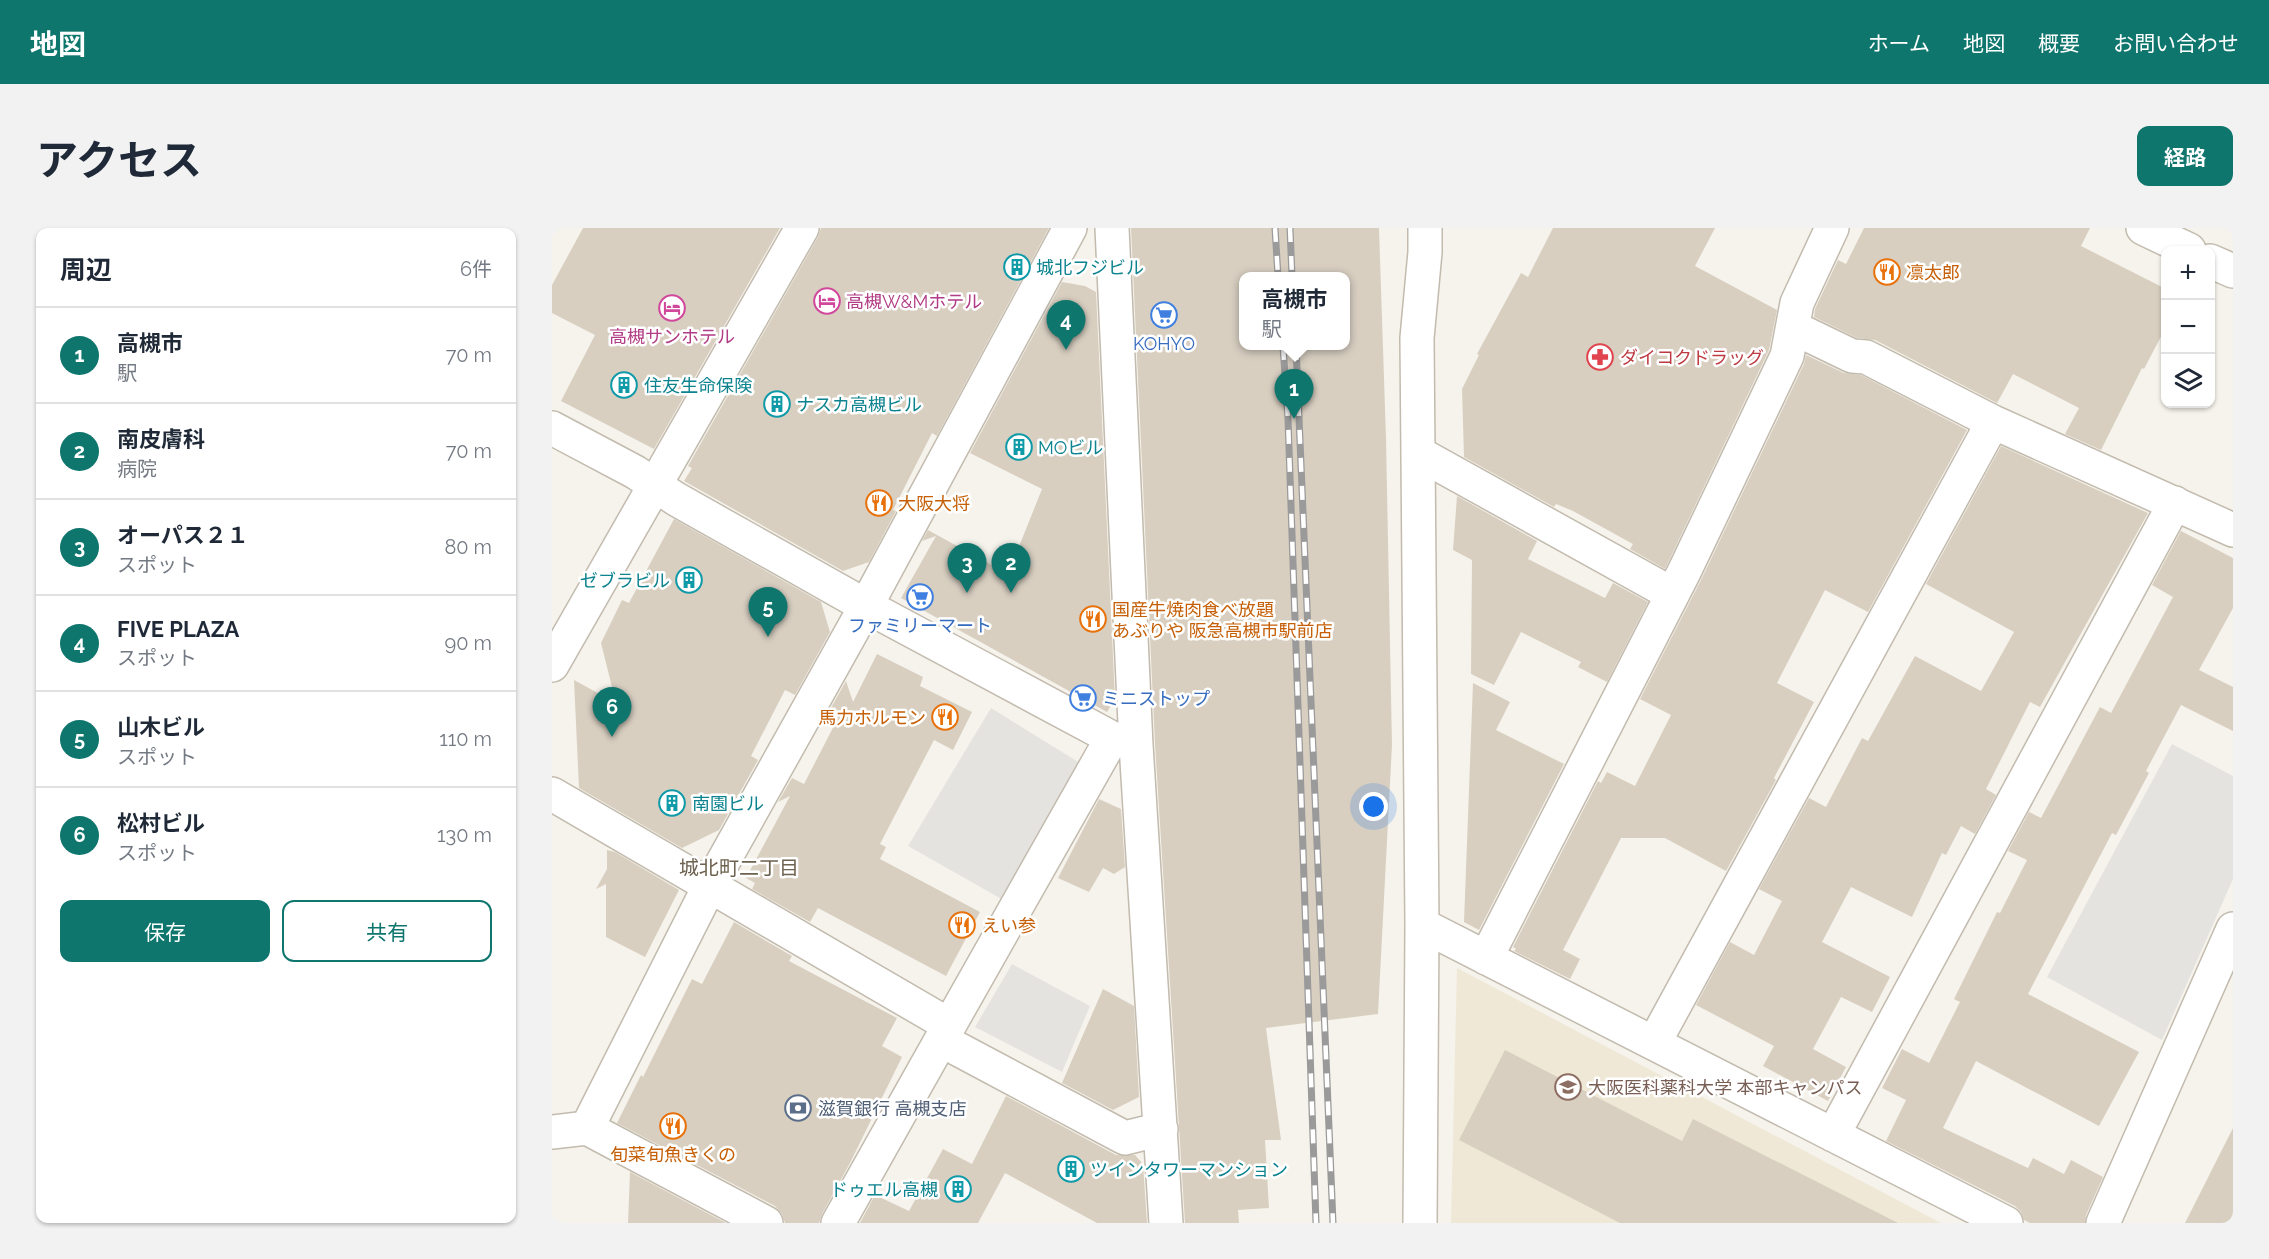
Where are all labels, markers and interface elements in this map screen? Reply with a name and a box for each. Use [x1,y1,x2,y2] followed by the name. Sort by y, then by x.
[30,28,86,61] text: 地図
[1868,31,1930,56] text: ホーム
[1963,31,2005,56] text: 地図
[2038,31,2080,56] text: 概要
[2113,31,2239,56] text: お問い合わせ
[2137,126,2233,186] button: 経路
[36,136,202,185] text: アクセス
[2161,246,2215,408] map controls
[2161,246,2215,300] button: +
[1002,252,1032,282] building icon: 城北フジビル
[60,255,112,285] text: 周辺
[460,257,492,281] text: 6件
[1036,257,1144,278] place label: 城北フジビル
[1872,257,1902,287] restaurant icon: 凛太郎
[1906,262,1960,283] place label: 凛太郎
[1239,272,1350,350] popup
[812,286,842,316] hotel icon: 高槻W&Mホテル
[1261,286,1328,312] text: 高槻市
[846,291,982,312] place label: 高槻W&Mホテル
[657,293,687,323] hotel icon: 高槻サンホテル
[1046,300,1086,350] pin: 4
[1149,300,1179,330] supermarket icon: KOHYO
[2161,300,2215,354] button: −
[1261,317,1281,341] text: 駅
[609,326,735,347] place label: 高槻サンホテル
[117,330,183,356] text: 高槻市
[1133,333,1195,354] place label: KOHYO
[1585,342,1615,372] pharmacy icon: ダイコクドラッグ
[75,343,84,367] text: 1
[446,343,492,367] text: 70 m
[1620,347,1764,368] place label: ダイコクドラッグ
[2161,354,2215,408] button: layers
[117,361,137,385] text: 駅
[609,370,639,400] building icon: 住友生命保険
[1274,370,1314,419] pin: 1
[644,375,753,396] place label: 住友生命保険
[762,389,792,419] building icon: ナスカ高槻ビル
[796,394,922,415] place label: ナスカ高槻ビル
[117,426,205,452] text: 南皮膚科
[1004,432,1034,462] building icon: MOビル
[1038,437,1103,458] place label: MOビル
[74,439,85,463] text: 2
[446,439,492,463] text: 70 m
[117,457,157,481] text: 病院
[864,488,894,518] restaurant icon: 大阪大将
[898,493,970,514] place label: 大阪大将
[117,522,249,548] text: オーパス２１
[74,535,85,559] text: 3
[444,535,492,559] text: 80 m
[948,544,986,593] pin: 3
[992,544,1030,593] pin: 2
[117,553,197,577] text: スポット
[674,565,704,595] building icon: ゼブラビル
[580,570,670,591] place label: ゼブラビル
[905,582,935,612] supermarket icon: ファミリーマート
[748,588,788,637] pin: 5
[1112,599,1333,641] place label: 国産牛焼肉食べ放題 あぶりや 阪急高槻市駅前店
[1078,604,1108,634] restaurant icon: 国産牛焼肉食べ放題 あぶりや 阪急高槻市駅前店
[848,615,992,636] place label: ファミリーマート
[117,616,239,642] text: FIVE PLAZA
[74,631,85,655] text: 4
[445,631,492,655] text: 90 m
[117,646,197,670] text: スポット
[1068,683,1098,713] supermarket icon: ミニストップ
[592,688,632,737] pin: 6
[1102,688,1210,709] place label: ミニストップ
[930,702,960,732] restaurant icon: 馬力ホルモン
[818,707,926,728] place label: 馬力ホルモン
[117,714,205,740] text: 山木ビル
[74,727,85,751] text: 5
[439,727,492,751] text: 110 m
[117,745,197,769] text: スポット
[657,788,687,818] building icon: 南園ビル
[1359,792,1388,821] your location
[692,793,764,814] place label: 南園ビル
[117,810,205,836] text: 松村ビル
[73,823,86,847] text: 6
[437,823,492,847] text: 130 m
[117,841,197,865] text: スポット
[679,856,799,880] district label: 城北町二丁目
[60,900,270,962] button: 保存
[282,900,492,962] button: 共有
[947,910,977,940] restaurant icon: えい参
[982,915,1036,936] place label: えい参
[1553,1072,1583,1102] school or university icon: 大阪医科薬科大学 本部キャンパス
[1588,1077,1863,1098] place label: 大阪医科薬科大学 本部キャンパス
[783,1093,813,1123] bank icon: 滋賀銀行 高槻支店
[818,1098,967,1119] place label: 滋賀銀行 高槻支店
[658,1111,688,1141] restaurant icon: 旬菜旬魚きくの
[610,1144,736,1165] place label: 旬菜旬魚きくの
[1056,1154,1086,1184] building icon: ツインタワーマンション
[1090,1159,1288,1180] place label: ツインタワーマンション
[943,1174,973,1204] building icon: ドゥエル高槻
[830,1179,938,1200] place label: ドゥエル高槻

